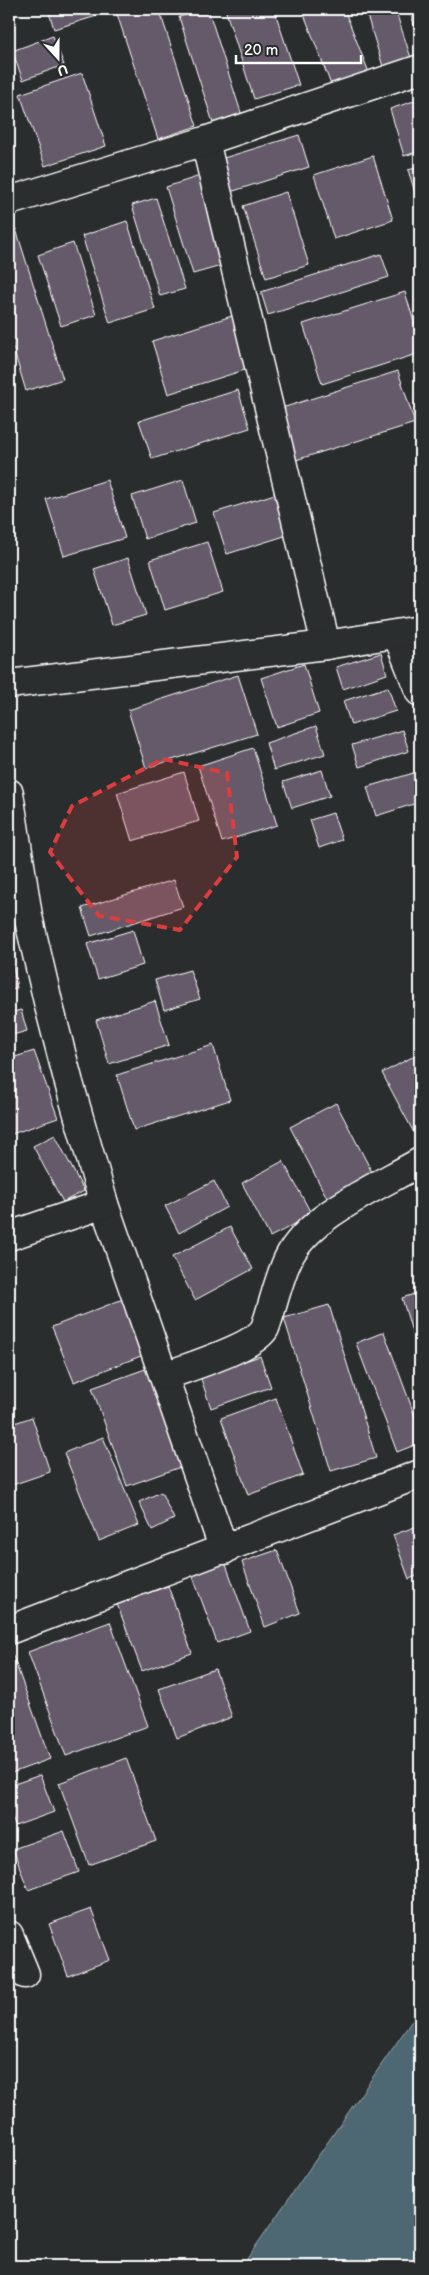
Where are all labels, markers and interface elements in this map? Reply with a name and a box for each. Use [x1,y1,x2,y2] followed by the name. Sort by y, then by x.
[32,32,82,82] north arrow
[236,32,362,64] scale bar
[244,41,278,60] text: 20 m
[55,60,70,79] text: U

